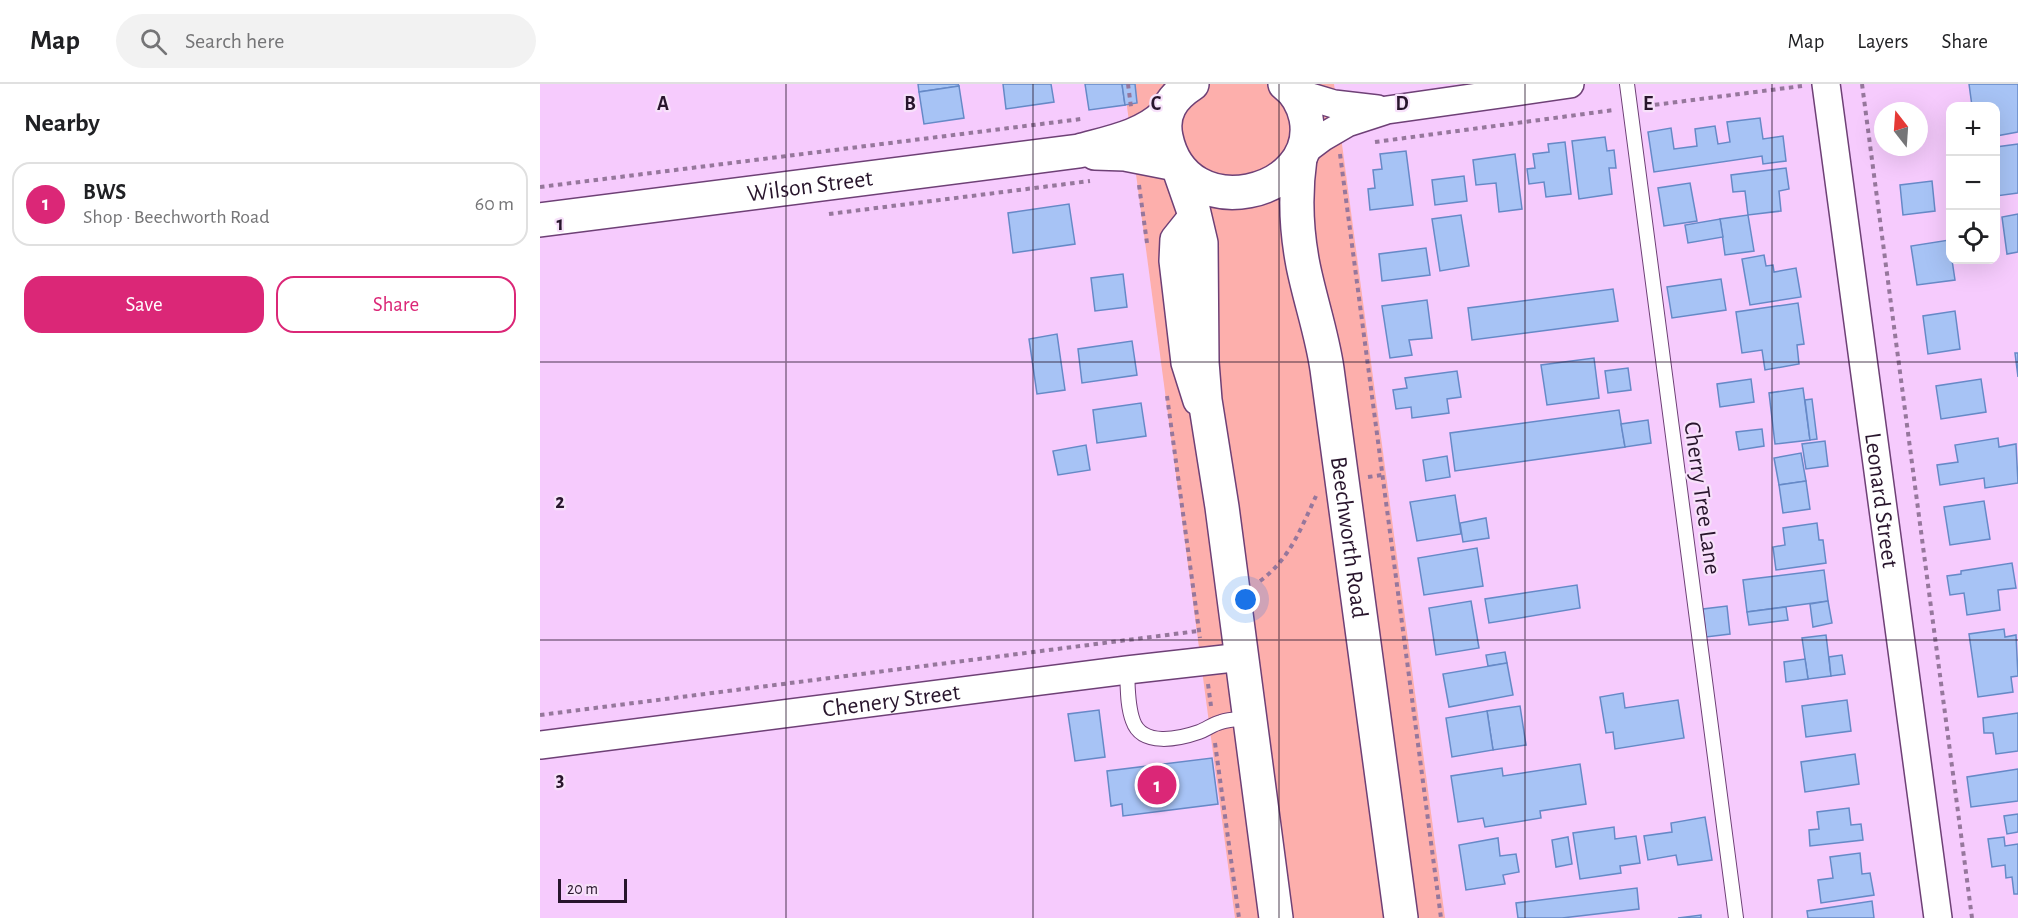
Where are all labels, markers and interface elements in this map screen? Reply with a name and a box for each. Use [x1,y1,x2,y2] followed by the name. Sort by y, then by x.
[116,14,536,68] search box
[137,25,170,58] icon: search
[30,27,80,55] text: Map
[185,30,284,52] text: Search here
[1788,31,1824,52] text: Map
[1857,31,1908,52] text: Layers
[1941,31,1988,52] text: Share
[657,94,669,114] text: A
[904,94,916,114] text: B
[1151,94,1162,114] text: C
[1395,94,1409,114] text: D
[1643,94,1653,114] text: E
[1874,102,1928,156] north arrow
[1946,102,2000,264] map controls
[1946,102,2000,156] button: +
[24,110,100,136] text: Nearby
[1946,156,2000,210] button: −
[746,166,875,206] street label: Wilson Street
[83,181,126,203] text: BWS
[42,194,49,214] text: 1
[475,194,514,214] text: 60 m
[83,207,270,227] text: Shop · Beechworth Road
[1946,210,2000,264] button: locate
[556,214,564,234] text: 1
[24,276,264,333] button: Save
[276,276,516,333] button: Share
[1679,420,1725,576] street label: Cherry Tree Lane
[1860,431,1902,570] street label: Leonard Street
[1326,455,1371,620] street label: Beechworth Road
[555,492,565,512] text: 2
[1231,585,1260,614] your location
[821,680,962,722] street label: Chenery Street
[1138,762,1176,808] pin: 1
[556,770,564,790] text: 3
[558,876,627,904] scale bar
[567,881,598,897] text: 20 m

